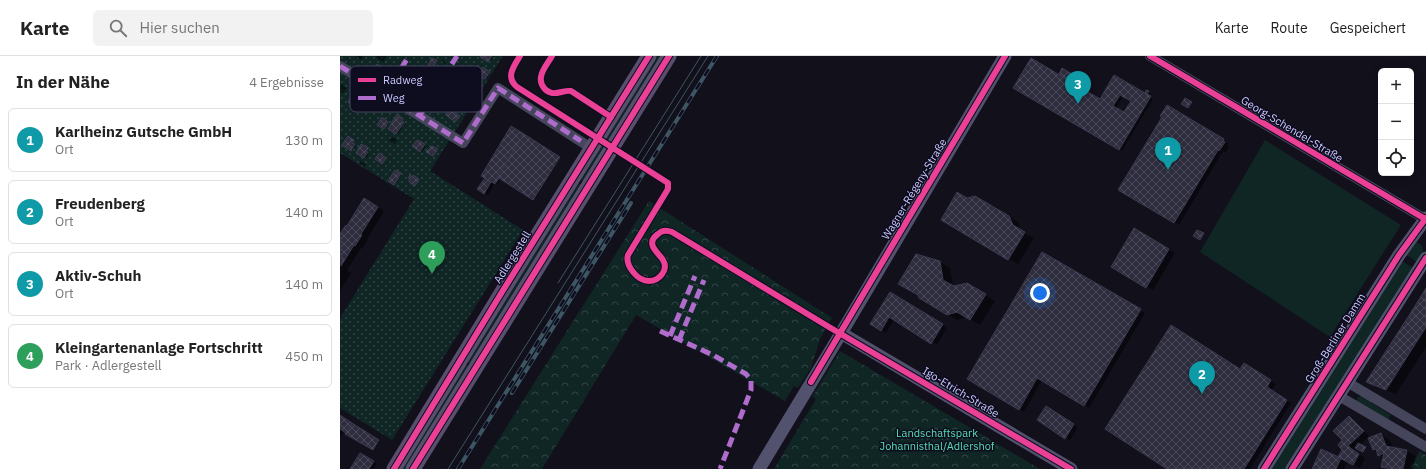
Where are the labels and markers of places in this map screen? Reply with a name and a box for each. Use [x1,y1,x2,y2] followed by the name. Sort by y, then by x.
[1065,71,1091,104] pin: 3
[1155,137,1181,170] pin: 1
[419,241,445,274] pin: 4
[1189,361,1215,394] pin: 2

